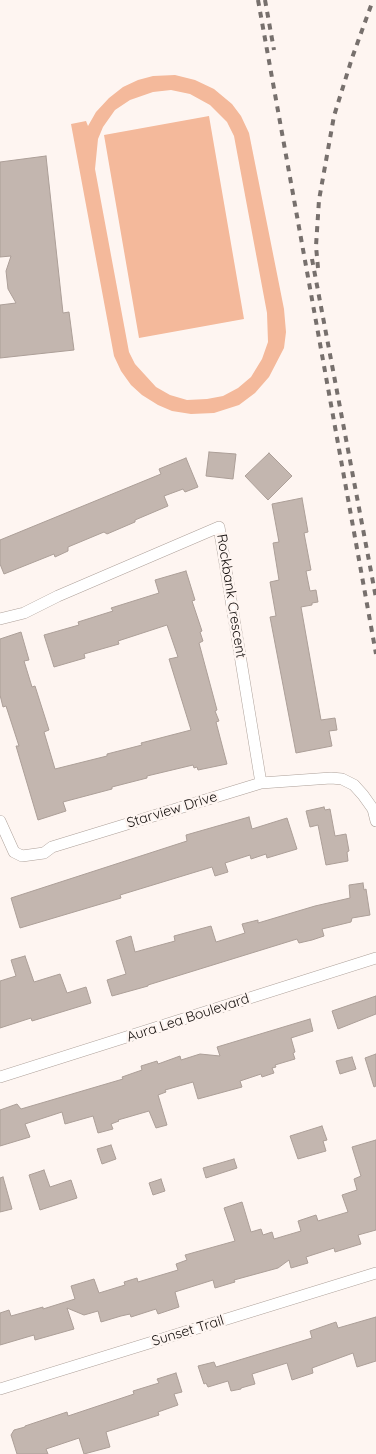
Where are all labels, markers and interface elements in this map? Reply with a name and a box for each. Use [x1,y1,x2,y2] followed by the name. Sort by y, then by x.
[213,533,249,659] street label: Rockbank Crescent
[125,788,219,832] street label: Starview Drive
[125,990,251,1046] street label: Aura Lea Boulevard
[150,1312,226,1350] street label: Sunset Trail

